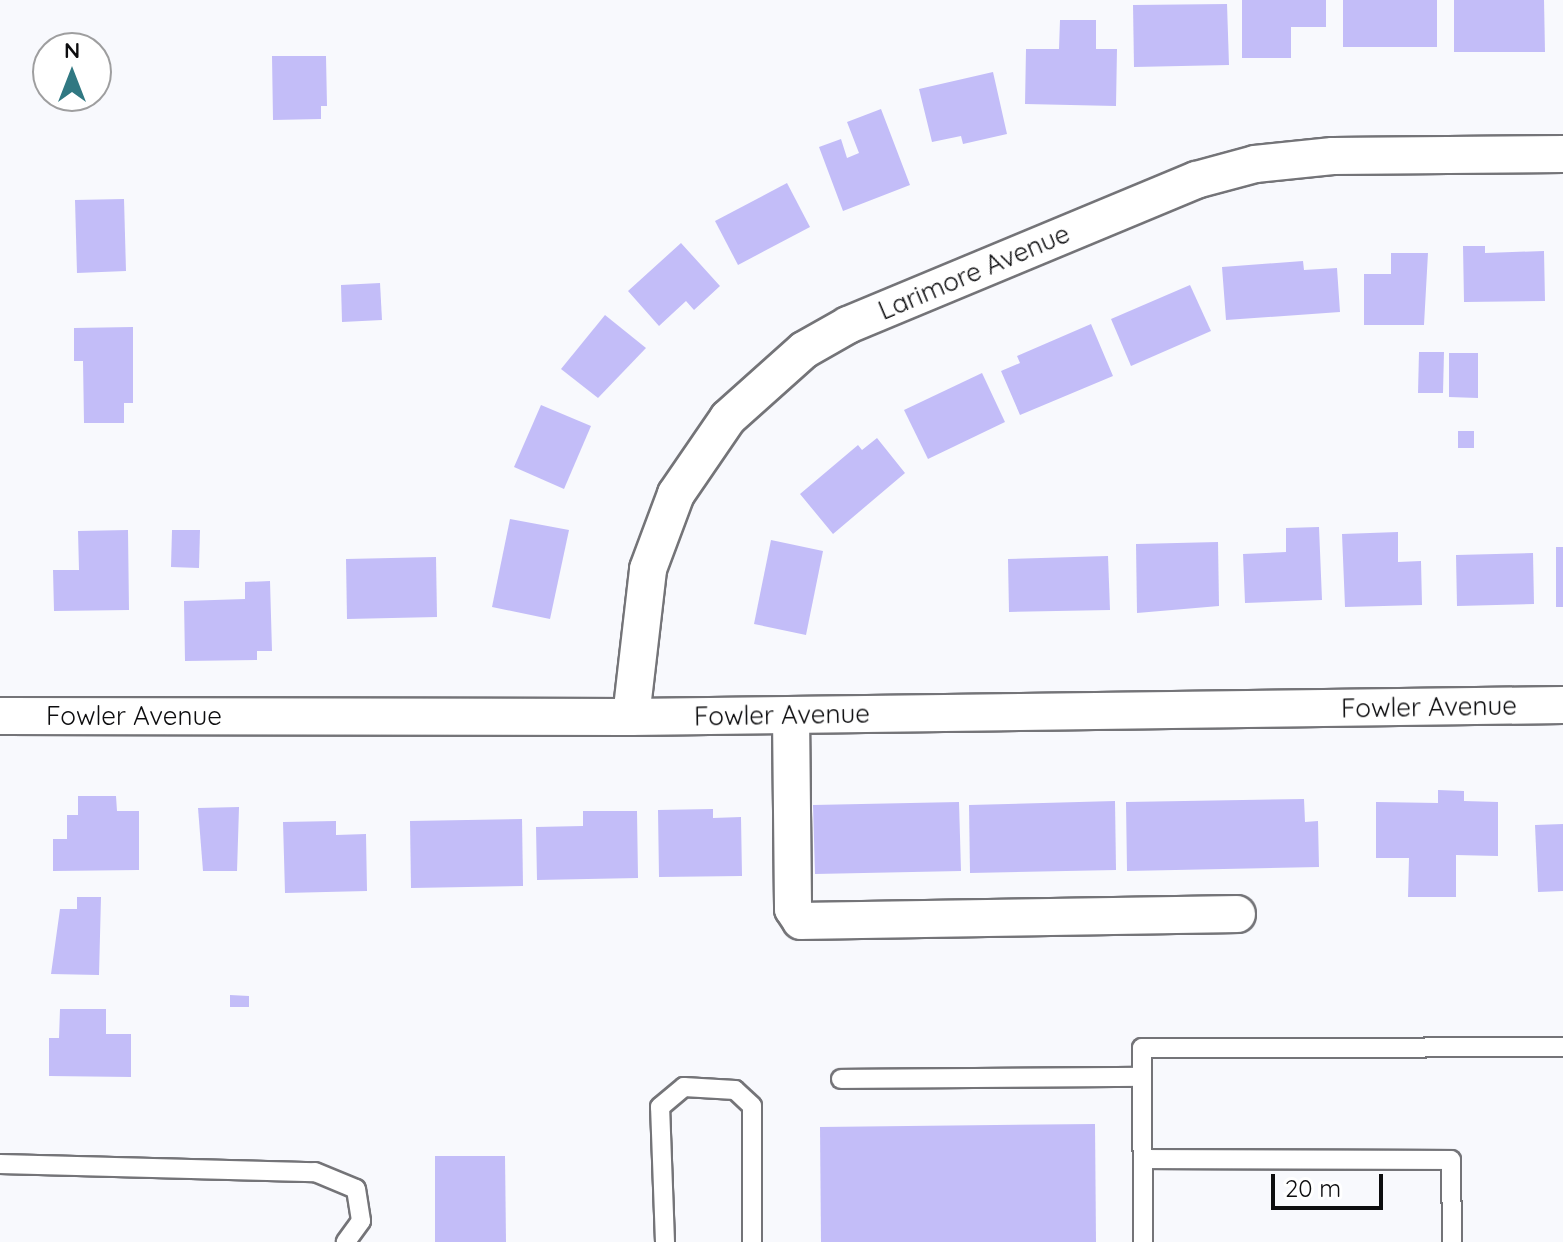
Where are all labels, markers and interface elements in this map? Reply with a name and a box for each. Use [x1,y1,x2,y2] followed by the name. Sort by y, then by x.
[32,32,112,112] north arrow
[64,36,80,64] text: N
[874,218,1074,326] street label: Larimore Avenue
[1341,690,1517,724] street label: Fowler Avenue
[694,698,870,732] street label: Fowler Avenue
[46,700,222,732] street label: Fowler Avenue
[1275,1158,1387,1208] scale bar
[1285,1173,1341,1203] text: 20 m

